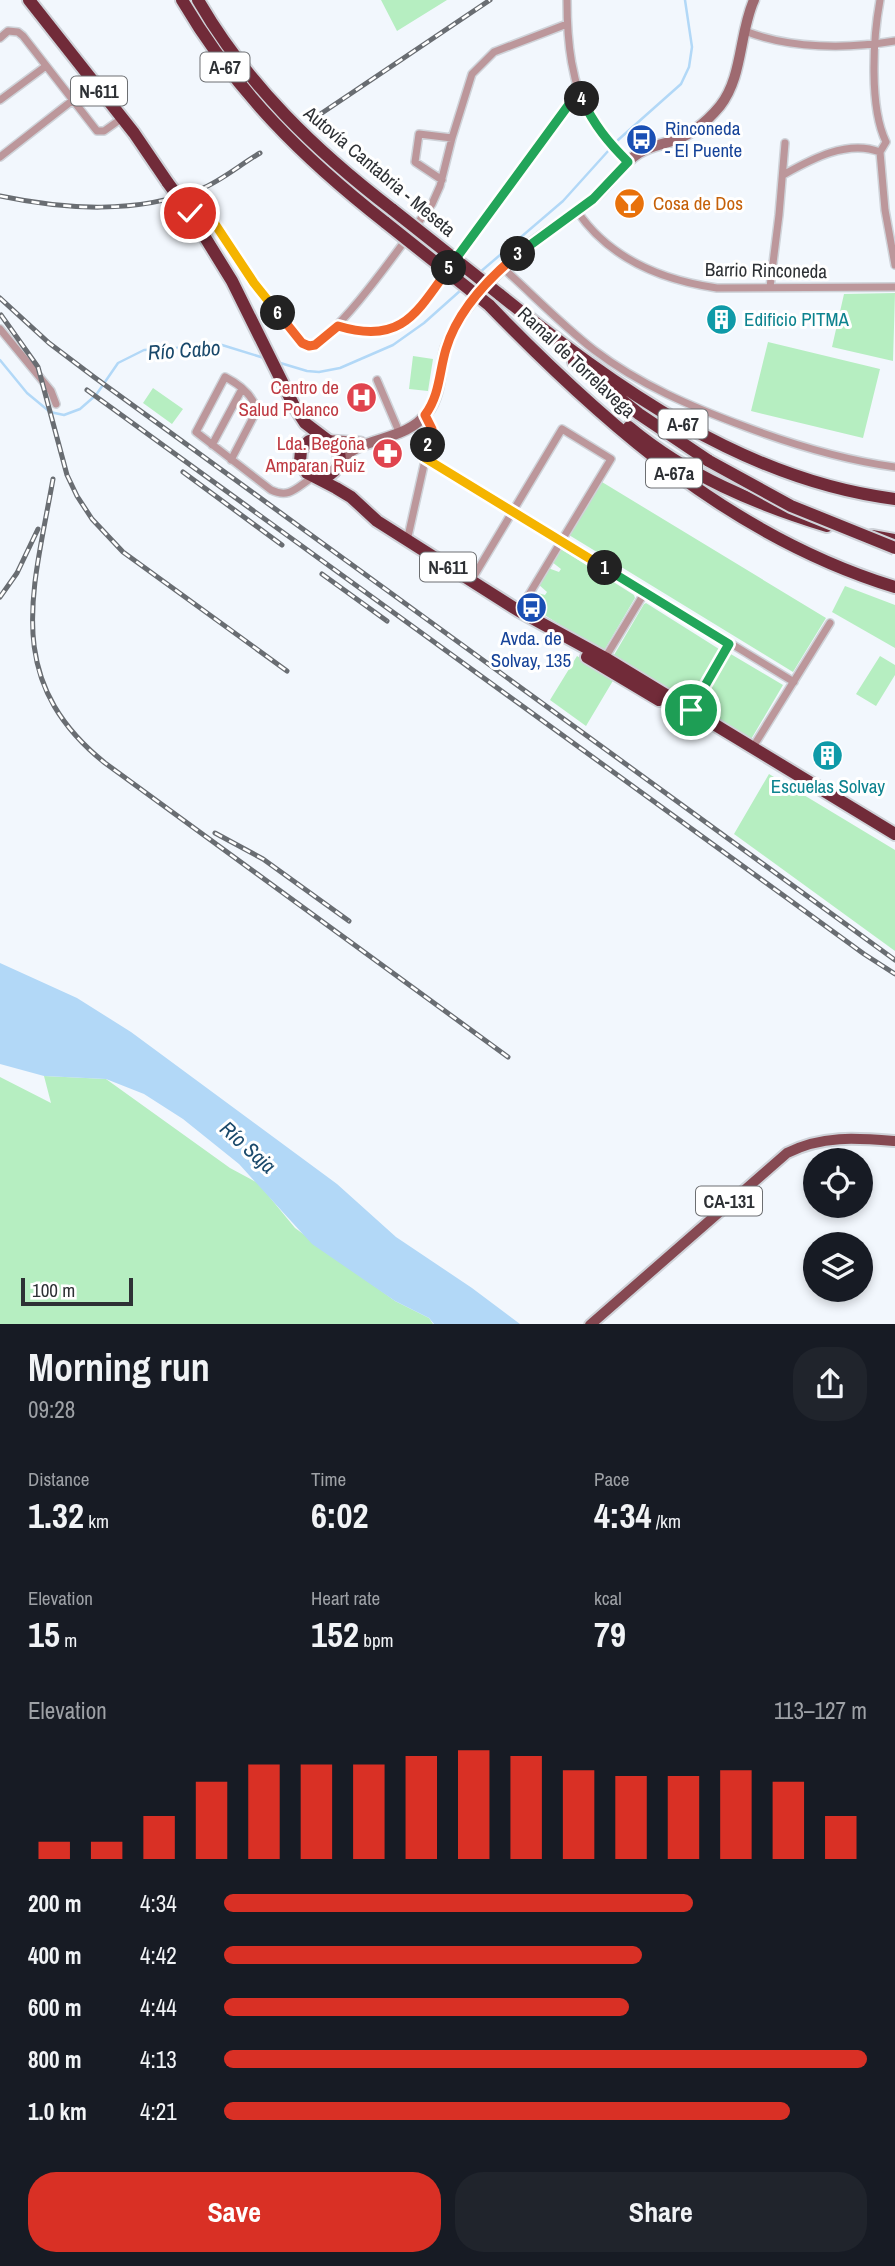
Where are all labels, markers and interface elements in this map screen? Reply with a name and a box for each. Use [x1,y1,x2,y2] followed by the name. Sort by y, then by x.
[201,52,250,82] road number: A-67
[71,76,127,106] road number: N-611
[564,82,600,116] pin: 4
[577,85,586,111] text: 4
[298,99,462,242] street label: Autovía Cantabria - Meseta
[665,115,742,163] place label: Rinconeda - El Puente
[625,122,659,156] bus stop icon: Rinconeda - El Puente
[160,183,220,243] pin
[613,186,647,220] bar icon: Cosa de Dos
[653,190,743,216] place label: Cosa de Dos
[171,194,209,232] icon: check
[500,236,536,272] pin: 3
[513,240,522,266] text: 3
[432,250,466,286] pin: 5
[444,254,453,280] text: 5
[705,256,828,284] street label: Barrio Rinconeda
[260,296,296,330] pin: 6
[273,299,282,325] text: 6
[512,301,642,424] street label: Ramal de Torrelavega
[704,302,738,336] building icon: Edificio PITMA
[744,306,849,332] place label: Edificio PITMA
[147,333,221,367] water label: Río Cabo
[239,374,339,422] place label: Centro de Salud Polanco
[345,381,379,415] hospital icon: Centro de Salud Polanco
[658,410,708,438] road number: A-67
[410,428,446,462] pin: 2
[264,430,365,478] place label: Lda. Begoña Amparan Ruiz
[423,431,432,457] text: 2
[371,437,405,471] pharmacy icon: Lda. Begoña Amparan Ruiz
[646,458,702,488] road number: A-67a
[588,550,622,586] pin: 1
[420,552,476,582] road number: N-611
[600,554,609,580] text: 1
[514,590,548,624] bus stop icon: Avda. de Solvay, 135
[491,625,571,673] place label: Avda. de Solvay, 135
[661,680,721,740] pin
[672,691,710,729] icon: arrive
[811,738,845,772] building icon: Escuelas Solvay
[771,773,885,799] place label: Escuelas Solvay
[214,1114,282,1180] water label: Río Saja
[803,1148,873,1302] map controls
[803,1148,873,1218] button: locate
[696,1186,762,1216] road number: CA-131
[803,1232,873,1302] button: layers
[21,1276,133,1307] scale bar
[32,1277,75,1303] text: 100 m
[28,1342,210,1393] text: Morning run
[793,1347,867,1421] button: share
[28,1394,75,1425] text: 09:28
[28,1466,89,1492] text: Distance
[311,1466,346,1492] text: Time
[594,1466,630,1492] text: Pace
[28,1492,84,1539] text: 1.32
[311,1492,368,1539] text: 6:02
[594,1492,651,1539] text: 4:34
[84,1508,109,1534] text: km
[651,1508,681,1534] text: /km
[28,1585,93,1611] text: Elevation
[311,1585,380,1611] text: Heart rate
[594,1585,622,1611] text: kcal
[28,1611,60,1658] text: 15
[311,1611,359,1658] text: 152
[594,1611,626,1658] text: 79
[60,1627,77,1653] text: m
[359,1627,394,1653] text: bpm
[28,1695,107,1726] text: Elevation
[774,1695,867,1726] text: 113–127 m
[28,1888,81,1919] text: 200 m
[140,1888,177,1919] text: 4:34
[28,1940,81,1971] text: 400 m
[140,1940,177,1971] text: 4:42
[28,1992,81,2023] text: 600 m
[140,1992,177,2023] text: 4:44
[28,2044,81,2075] text: 800 m
[140,2044,177,2075] text: 4:13
[28,2096,87,2127] text: 1.0 km
[140,2096,177,2127] text: 4:21
[28,2172,441,2252] button: Save
[455,2172,867,2252] button: Share

